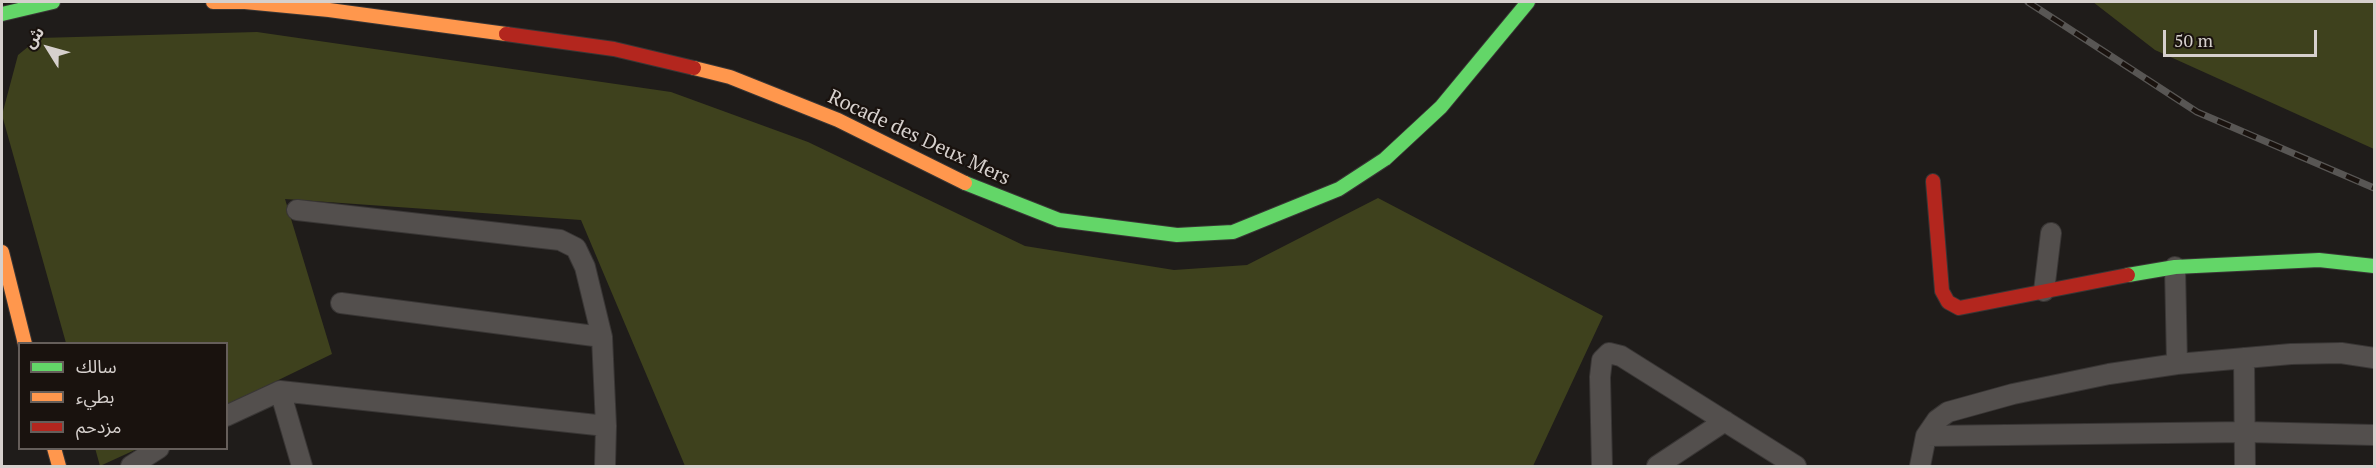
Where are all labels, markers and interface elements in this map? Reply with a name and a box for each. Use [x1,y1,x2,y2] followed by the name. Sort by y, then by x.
[18,18,78,78] north arrow
[2166,18,2320,56] scale bar
[18,22,49,53] text: ش
[2174,28,2213,52] text: 50 m
[824,85,1014,191] street label: Rocade des Deux Mers
[18,342,228,450] legend
[76,354,117,378] text: سالك
[76,384,114,408] text: بطيء
[76,414,121,438] text: مزدحم

